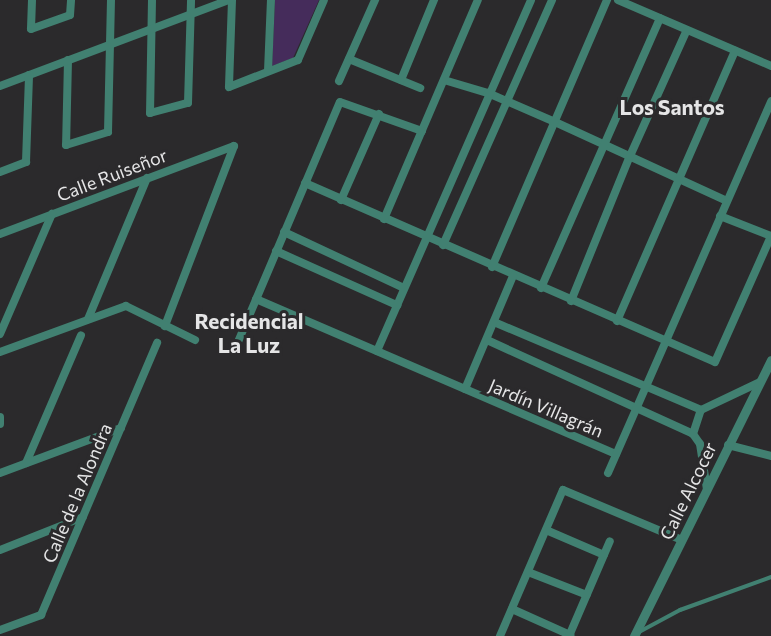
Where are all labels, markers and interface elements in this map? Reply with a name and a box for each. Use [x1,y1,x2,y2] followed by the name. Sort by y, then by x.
[619,94,725,120] district label: Los Santos
[54,144,170,206] street label: Calle Ruiseñor
[194,308,304,358] district label: Recidencial La Luz
[486,374,606,442] street label: Jardín Villagrán
[38,420,116,566] street label: Calle de la Alondra
[655,439,721,543] street label: Calle Alcocer

